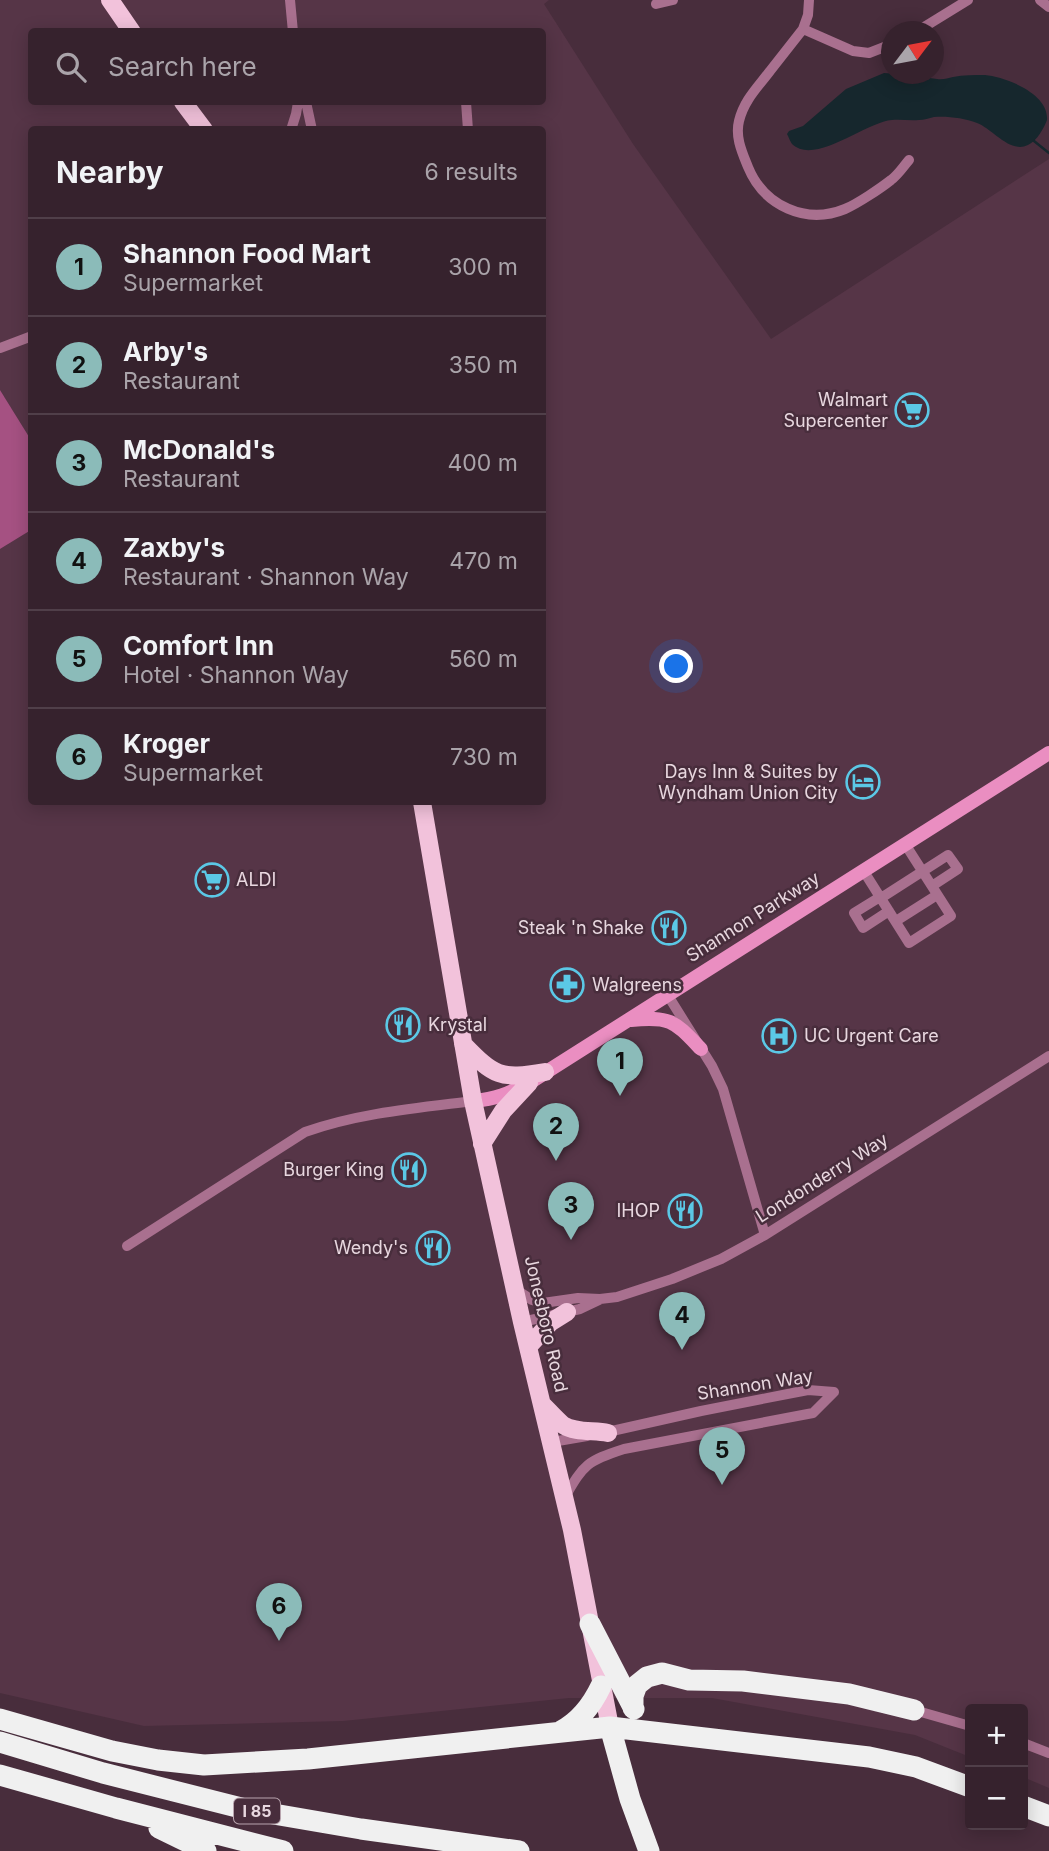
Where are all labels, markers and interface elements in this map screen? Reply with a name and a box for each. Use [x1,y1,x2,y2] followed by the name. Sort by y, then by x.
[881,21,944,84] north arrow
[28,28,546,105] search box
[52,48,90,86] icon: search
[108,51,257,82] text: Search here
[56,154,164,190] text: Nearby
[424,158,518,186] text: 6 results
[123,238,371,269] text: Shannon Food Mart
[74,253,84,281] text: 1
[448,253,518,281] text: 300 m
[123,269,263,297] text: Supermarket
[123,336,208,367] text: Arby's
[72,351,86,379] text: 2
[449,351,518,379] text: 350 m
[123,367,240,395] text: Restaurant
[783,389,888,431] place label: Walmart Supercenter
[893,391,931,429] supermarket icon: Walmart Supercenter
[123,434,275,465] text: McDonald's
[72,449,86,477] text: 3
[448,449,518,477] text: 400 m
[123,465,240,493] text: Restaurant
[123,532,225,563] text: Zaxby's
[71,547,87,575] text: 4
[449,547,518,575] text: 470 m
[123,563,409,591] text: Restaurant · Shannon Way
[123,630,274,661] text: Comfort Inn
[72,645,86,673] text: 5
[449,645,518,673] text: 560 m
[659,649,693,683] your location
[123,661,349,689] text: Hotel · Shannon Way
[123,728,210,759] text: Kroger
[72,743,86,771] text: 6
[450,743,518,771] text: 730 m
[123,759,263,787] text: Supermarket
[658,761,838,803] place label: Days Inn & Suites by Wyndham Union City
[844,763,882,801] hotel icon: Days Inn & Suites by Wyndham Union City
[193,861,231,899] supermarket icon: ALDI
[682,867,823,966] street label: Shannon Parkway
[236,869,276,890] place label: ALDI
[650,909,688,947] restaurant icon: Steak 'n Shake
[518,917,644,938] place label: Steak 'n Shake
[548,966,586,1004] pharmacy icon: Walgreens
[592,974,682,995] place label: Walgreens
[384,1006,422,1044] restaurant icon: Krystal
[428,1014,487,1035] place label: Krystal
[760,1017,798,1055] hospital icon: UC Urgent Care
[804,1025,939,1046] place label: UC Urgent Care
[597,1038,643,1096] pin: 1
[533,1103,579,1161] pin: 2
[752,1128,892,1227] street label: Londonderry Way
[390,1151,428,1189] restaurant icon: Burger King
[283,1159,384,1180] place label: Burger King
[548,1182,594,1240] pin: 3
[666,1192,704,1230] restaurant icon: IHOP
[617,1200,660,1221] place label: IHOP
[414,1229,452,1267] restaurant icon: Wendy's
[334,1237,408,1258] place label: Wendy's
[521,1254,572,1394] street label: Jonesboro Road
[659,1292,705,1350] pin: 4
[696,1365,814,1404] street label: Shannon Way
[699,1427,745,1485] pin: 5
[256,1583,302,1641] pin: 6
[965,1704,1028,1830] map controls
[965,1704,1028,1767] button: +
[965,1767,1028,1830] button: −
[234,1798,280,1824] road number: I 85

